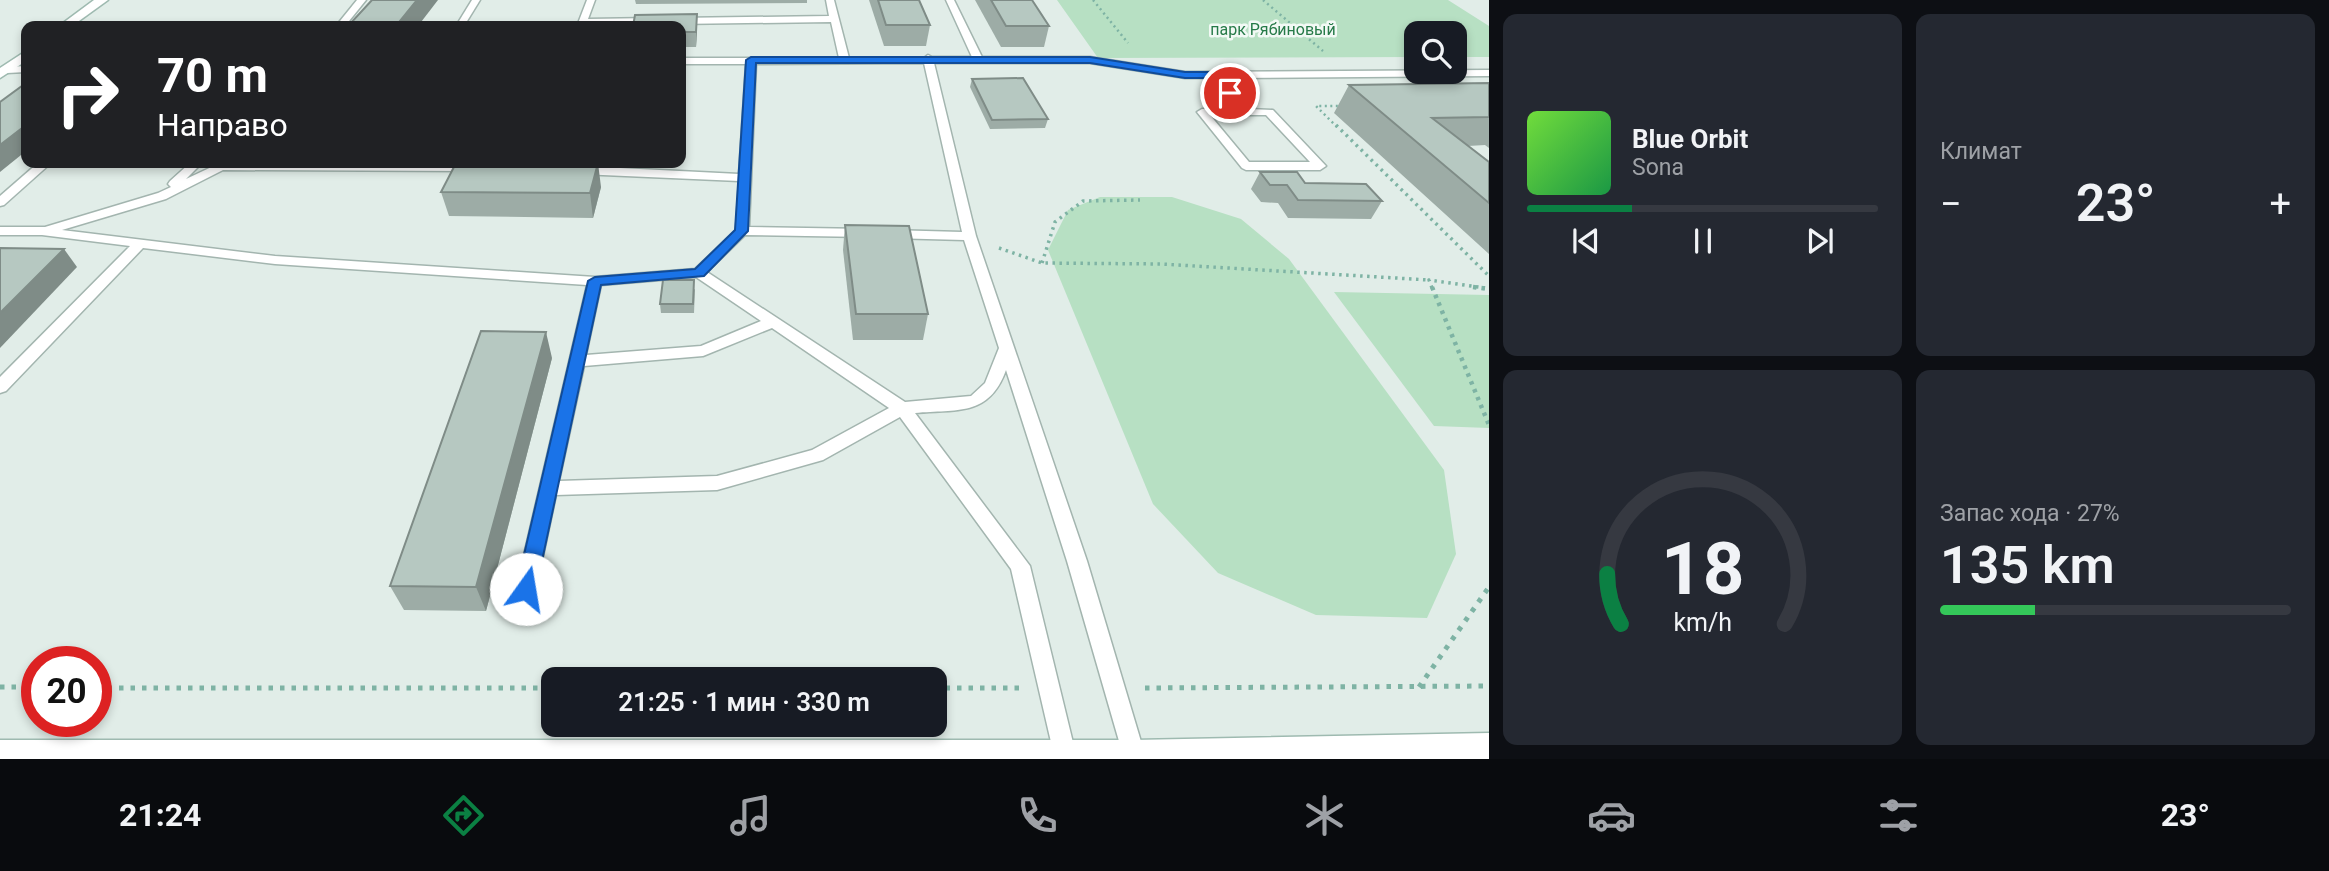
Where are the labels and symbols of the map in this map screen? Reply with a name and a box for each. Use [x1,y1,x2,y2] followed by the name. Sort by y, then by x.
[1210,20,1336,39] park label: парк Рябиновый
[1200,63,1260,123] pin
[489,552,563,626] position arrow
[21,646,112,737] speed limit sign: 20

